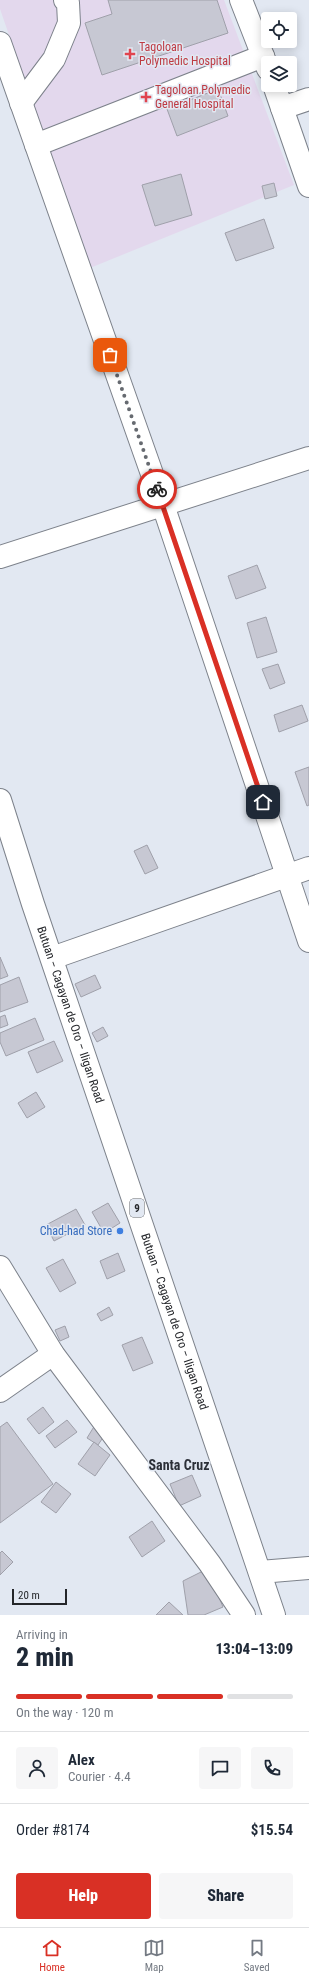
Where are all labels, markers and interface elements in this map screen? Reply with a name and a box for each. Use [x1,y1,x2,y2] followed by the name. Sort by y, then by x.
[261,12,297,92] map controls
[261,12,297,48] button: locate
[139,40,231,68] place label: Tagoloan Polymedic Hospital
[124,48,136,60] marker: Tagoloan Polymedic Hospital
[261,56,297,92] button: layers
[155,83,251,111] place label: Tagoloan Polymedic General Hospital
[140,91,152,103] marker: Tagoloan Polymedic General Hospital
[93,338,127,372] pin
[99,344,121,366] icon: bag
[137,469,177,509] courier
[146,478,168,500] icon: bike
[246,785,280,819] pin
[252,791,274,813] icon: home
[34,925,107,1105] street label: Butuan – Cagayan de Oro – Iligan Road
[130,1199,144,1217] road number: 9
[40,1224,112,1238] place label: Chad-had Store
[115,1226,125,1236] marker: Chad-had Store
[138,1231,211,1412] street label: Butuan – Cagayan de Oro – Iligan Road
[149,1457,209,1473] district label: Santa Cruz
[12,1587,67,1606] scale bar
[18,1589,40,1602] text: 20 m
[16,1627,68,1642] text: Arriving in
[215,1640,293,1658] text: 13:04–13:09
[16,1642,74,1672] text: 2 min
[16,1705,113,1720] text: On the way · 120 m
[16,1747,58,1789] button: person
[199,1747,241,1789] button: chat
[251,1747,293,1789] button: phone
[68,1751,95,1769] text: Alex
[68,1769,131,1784] text: Courier · 4.4
[16,1821,90,1839] text: Order #8174
[251,1821,293,1839] text: $15.54
[16,1873,151,1919] button: Help
[159,1873,293,1919] button: Share
[39,1937,65,1974] tab: Home
[143,1937,165,1974] tab: Map
[244,1937,270,1974] tab: Saved

